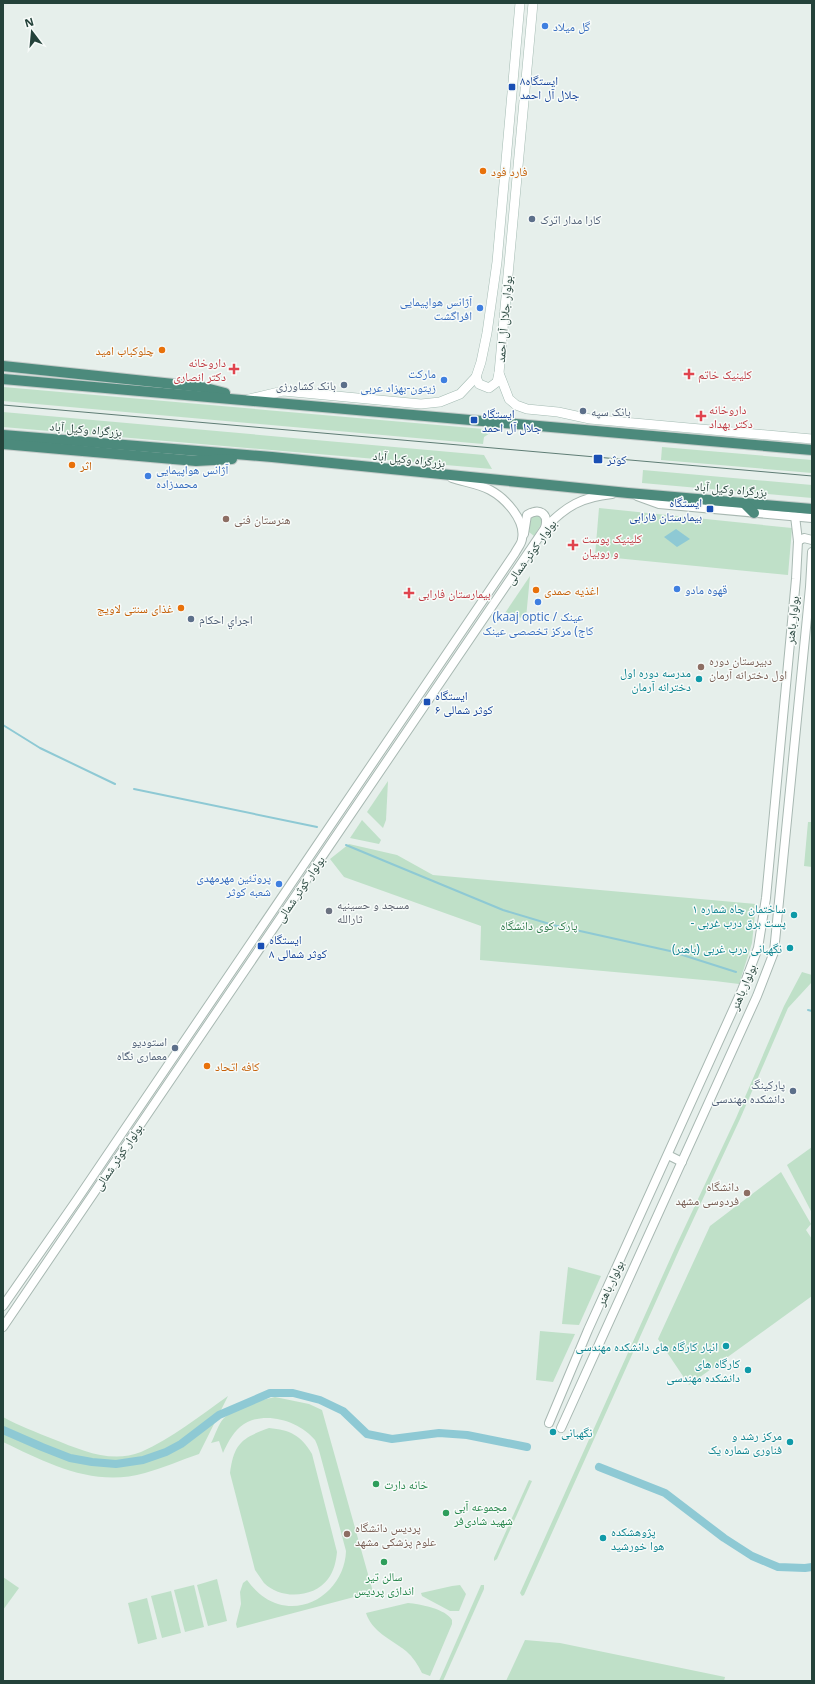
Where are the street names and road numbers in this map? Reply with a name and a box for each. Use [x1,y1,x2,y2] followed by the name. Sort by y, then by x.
[492,275,516,363] street label: بولوار جلال آل احمد
[49,417,123,441] street label: بزرگراه وکیل آباد
[372,447,446,471] street label: بزرگراه وکیل آباد
[694,477,768,501] street label: بزرگراه وکیل آباد
[501,516,561,588] street label: بولوار کوثر شمالی
[781,595,803,646] street label: بولوار باهنر
[271,852,329,926] street label: بولوار کوثر شمالی
[725,961,760,1014] street label: بولوار باهنر
[89,1120,147,1194] street label: بولوار کوثر شمالی
[592,1257,628,1309] street label: بولوار باهنر

